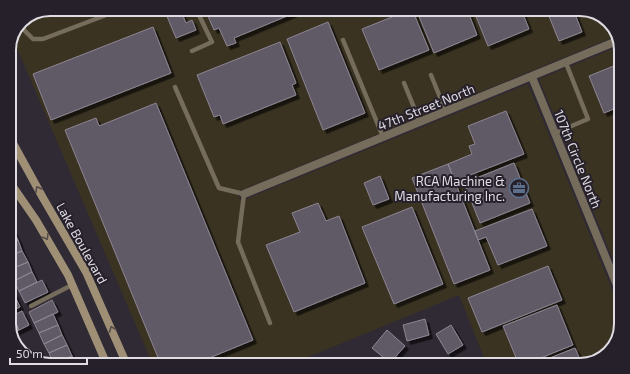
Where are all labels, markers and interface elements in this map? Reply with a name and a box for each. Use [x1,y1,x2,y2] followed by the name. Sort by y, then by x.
[375,80,477,134] street label: 47th Street North
[551,107,605,211] street label: 107th Circle North
[394,173,505,204] place label: RCA Machine & Manufacturing Inc.
[508,177,530,199] office icon: RCA Machine & Manufacturing Inc.
[35,186,43,194] one-way arrow
[53,200,111,286] street label: Lake Boulevard
[42,233,49,240] one-way arrow
[109,325,117,333] one-way arrow
[10,340,87,366] scale bar
[16,346,43,360] text: 50 m

